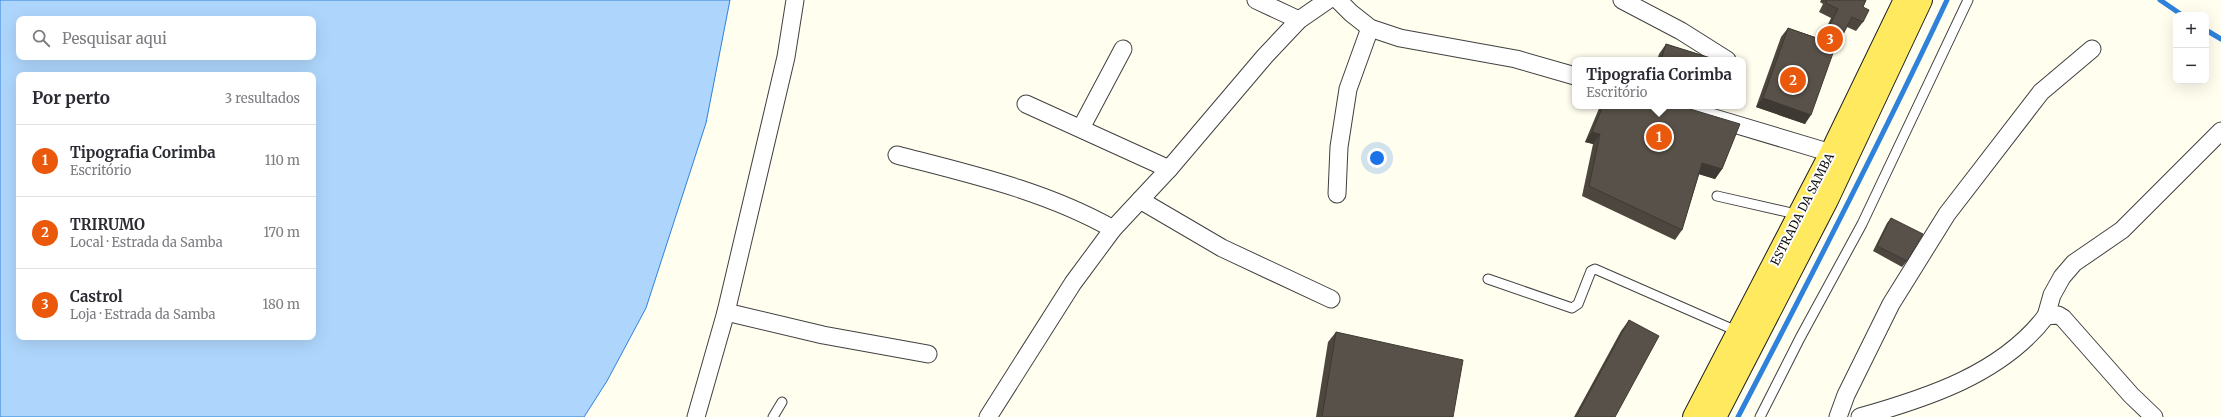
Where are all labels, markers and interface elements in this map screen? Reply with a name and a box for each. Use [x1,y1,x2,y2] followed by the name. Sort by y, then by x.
[2173,12,2209,84] map controls
[2173,12,2209,48] button: +
[16,16,316,60] search box
[1817,24,1843,54] pin: 3
[30,27,52,49] icon: search
[62,29,167,48] text: Pesquisar aqui
[2173,48,2209,84] button: −
[1572,57,1746,109] popup
[1586,65,1732,84] text: Tipografia Corimba
[1780,65,1806,95] pin: 2
[1586,84,1647,101] text: Escritório
[32,87,110,109] text: Por perto
[225,90,300,107] text: 3 resultados
[1646,122,1672,152] pin: 1
[70,143,216,162] text: Tipografia Corimba
[1367,148,1387,168] your location
[1767,150,1837,268] street label: ESTRADA DA SAMBA
[42,152,48,169] text: 1
[265,152,300,169] text: 110 m
[70,162,131,179] text: Escritório
[70,215,145,234] text: TRIRUMO
[41,224,49,241] text: 2
[263,224,300,241] text: 170 m
[70,234,223,251] text: Local · Estrada da Samba
[70,287,123,306] text: Castrol
[41,296,49,313] text: 3
[262,296,300,313] text: 180 m
[70,306,216,323] text: Loja · Estrada da Samba

